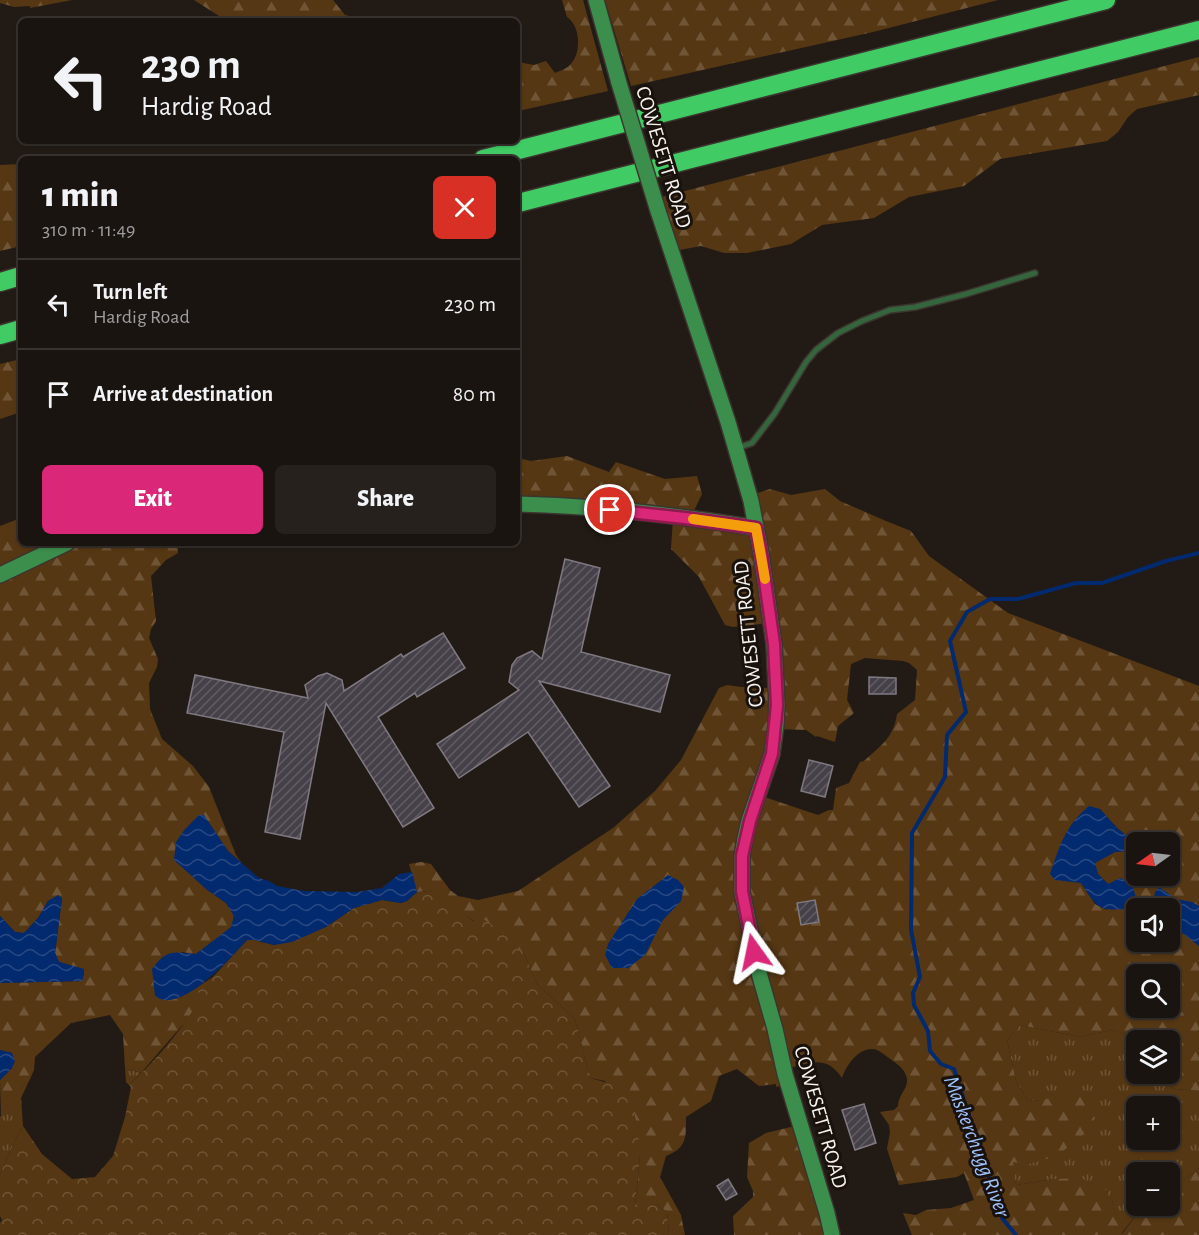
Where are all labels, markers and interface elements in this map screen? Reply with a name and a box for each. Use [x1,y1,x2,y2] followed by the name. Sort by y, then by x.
[42,42,120,120] icon: left
[141,44,241,86] text: 230 m
[632,84,695,231] street label: COWESETT ROAD
[141,93,272,120] text: Hardig Road
[433,176,496,239] button: close
[42,177,119,213] text: 1 min
[42,220,136,240] text: 310 m · 11:49
[93,281,167,303] text: Turn left
[42,288,75,321] icon: left
[444,293,496,315] text: 230 m
[93,307,190,327] text: Hardig Road
[42,378,75,411] icon: arrive
[93,383,273,405] text: Arrive at destination
[453,383,496,405] text: 80 m
[42,465,263,534] button: Exit
[275,465,496,534] button: Share
[584,484,635,535] pin
[593,493,626,526] icon: arrive
[730,560,767,708] street label: COWESETT ROAD
[1126,832,1180,886] north arrow
[1126,832,1180,1216] map controls
[1126,898,1180,952] button: sound
[722,920,786,984] position arrow
[1126,964,1180,1018] button: search
[1126,1030,1180,1084] button: layers
[790,1044,851,1191] street label: COWESETT ROAD
[940,1073,1014,1221] water label: Maskerchugg River
[1126,1096,1180,1150] button: +
[1126,1162,1180,1216] button: −

